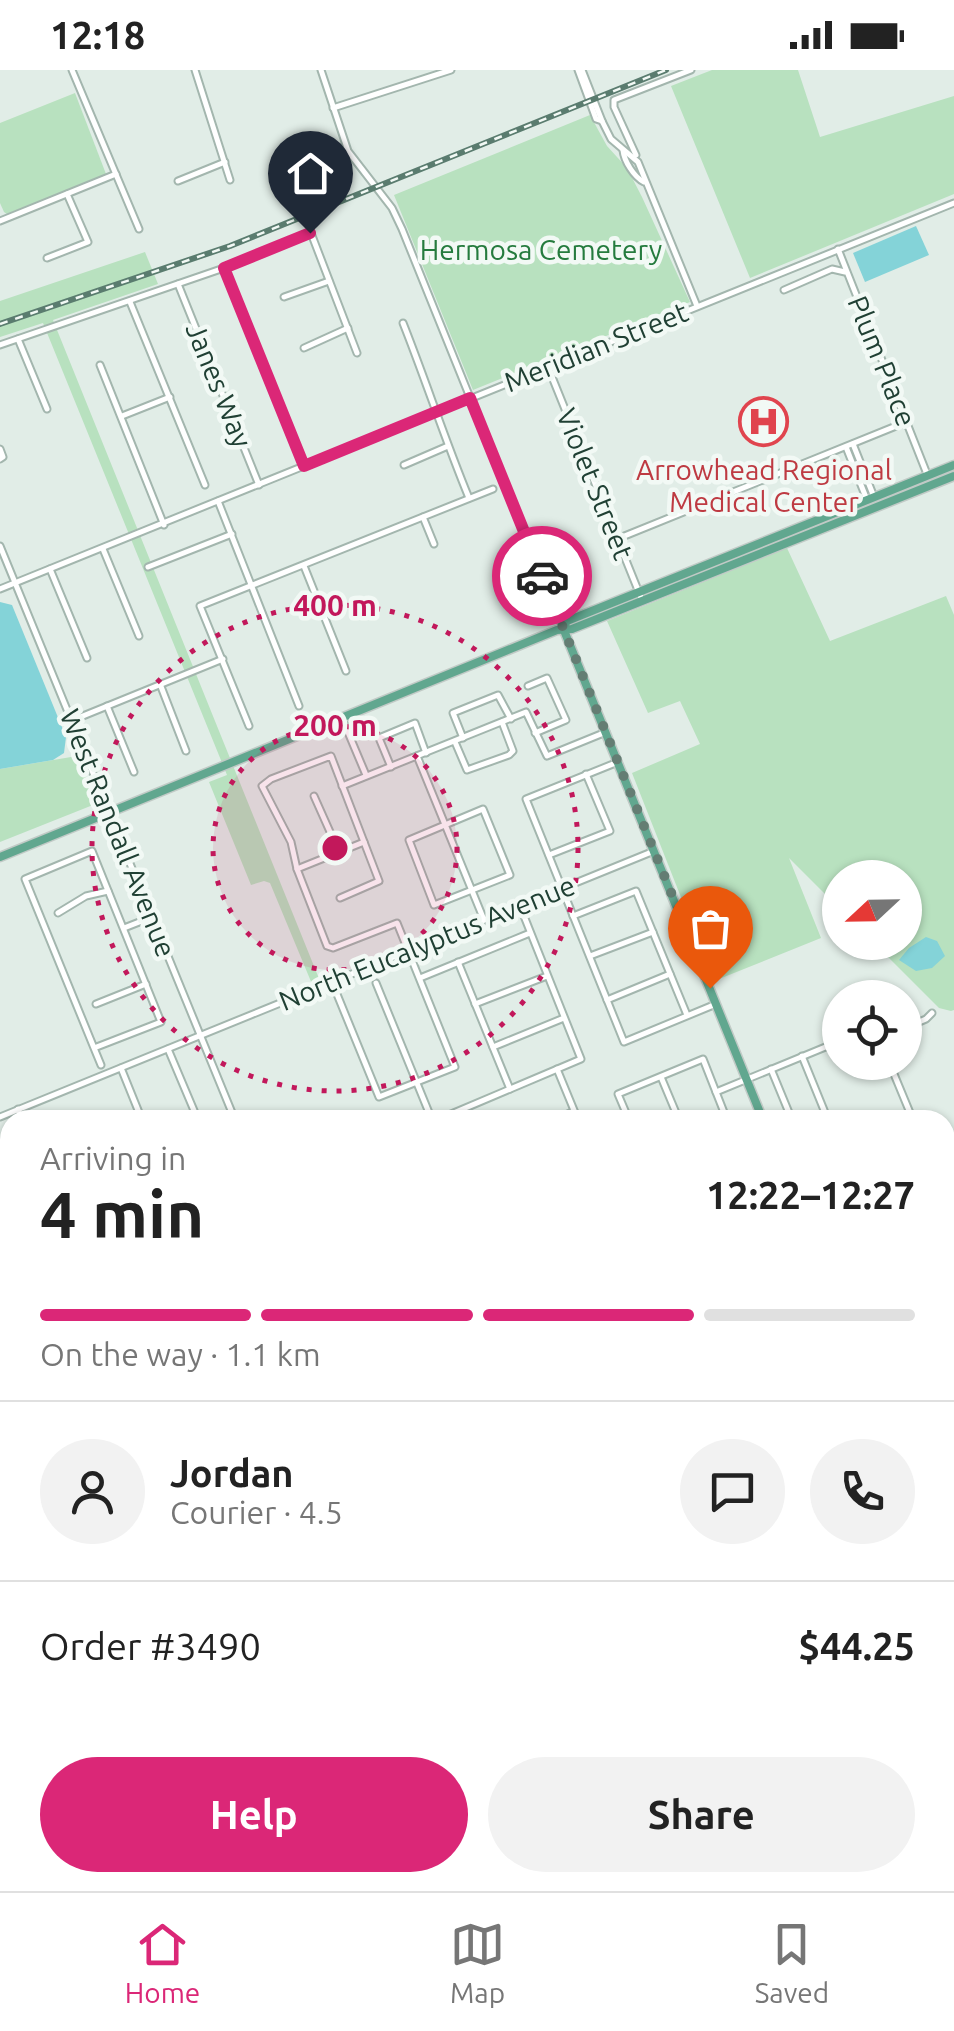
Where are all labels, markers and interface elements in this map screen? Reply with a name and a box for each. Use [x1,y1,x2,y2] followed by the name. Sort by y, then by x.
[50,14,145,56] text: 12:18
[268,131,353,234] pin
[283,146,338,201] icon: home
[420,234,662,265] park label: Hermosa Cemetery
[842,291,923,430] street label: Plum Place
[499,296,692,397] street label: Meridian Street
[180,318,258,452] street label: Janes Way
[738,396,790,448] hospital icon: Arrowhead Regional Medical Center
[551,404,640,564] street label: Violet Street
[636,454,892,517] place label: Arrowhead Regional Medical Center
[492,526,592,626] courier
[515,549,570,604] icon: car
[293,588,377,622] text: 400 m
[55,704,182,961] street label: West Randall Avenue
[293,708,377,742] text: 200 m
[317,830,353,866] centre of rings
[822,860,922,960] north arrow
[822,860,922,1080] map controls
[274,869,579,1016] street label: North Eucalyptus Avenue
[668,886,753,989] pin
[683,901,738,956] icon: bag
[822,980,922,1080] button: locate
[40,1140,186,1176] text: Arriving in
[706,1174,915,1216] text: 12:22–12:27
[40,1177,204,1250] text: 4 min
[40,1336,321,1372] text: On the way · 1.1 km
[40,1439,145,1544] button: person
[680,1439,785,1544] button: chat
[810,1439,915,1544] button: phone
[170,1452,294,1494] text: Jordan
[170,1494,343,1530] text: Courier · 4.5
[40,1625,261,1667] text: Order #3490
[798,1625,915,1667] text: $44.25
[40,1757,468,1872] button: Help
[488,1757,915,1872] button: Share
[125,1917,200,2008] tab: Home
[450,1917,505,2008] tab: Map
[755,1917,829,2008] tab: Saved

